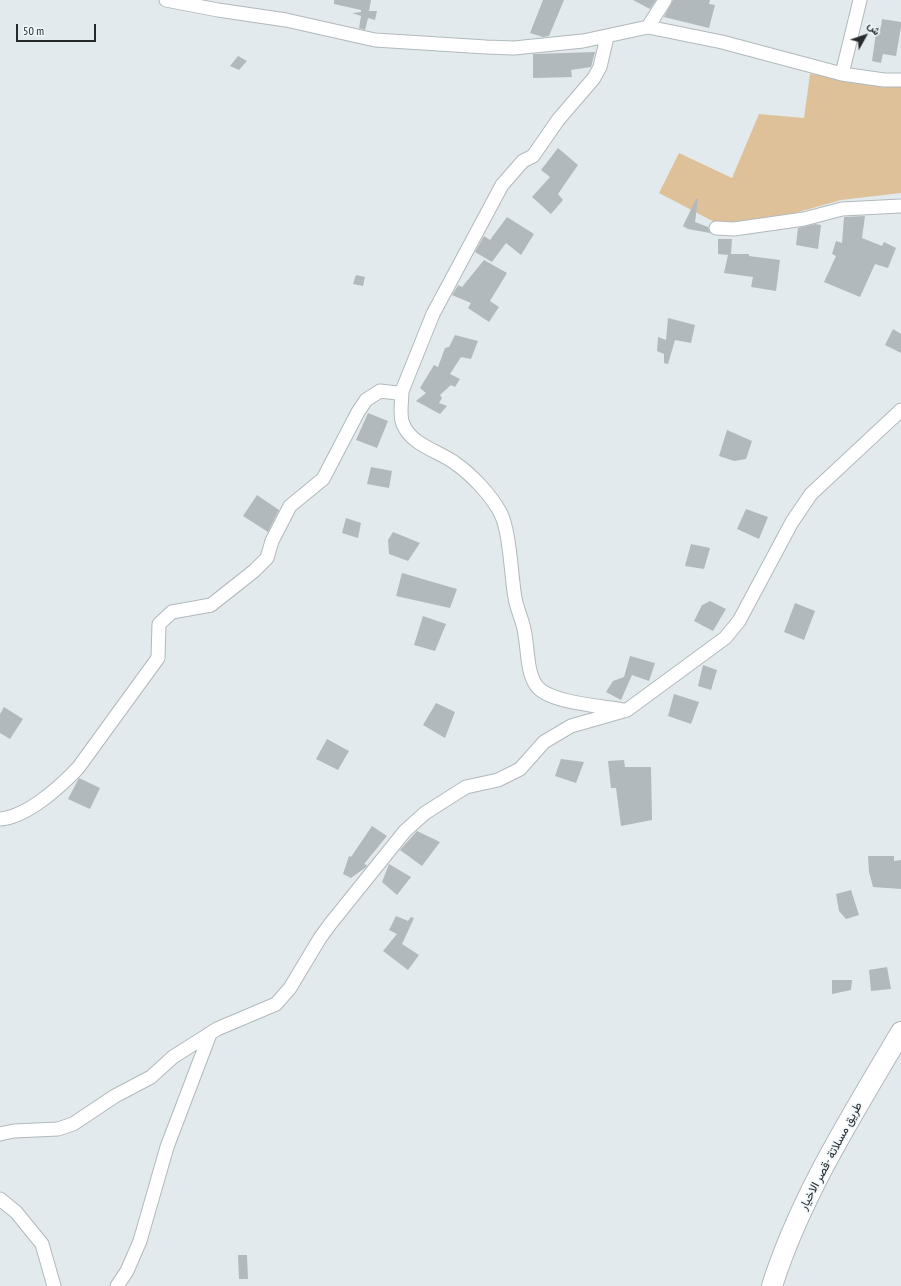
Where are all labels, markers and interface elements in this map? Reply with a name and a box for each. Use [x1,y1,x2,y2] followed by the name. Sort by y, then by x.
[18,16,98,42] scale bar
[845,16,885,56] north arrow
[865,19,884,38] text: ش
[23,23,44,38] text: 50 m
[796,1100,866,1212] street label: طريق مسلاتة -قصر الاخيار

